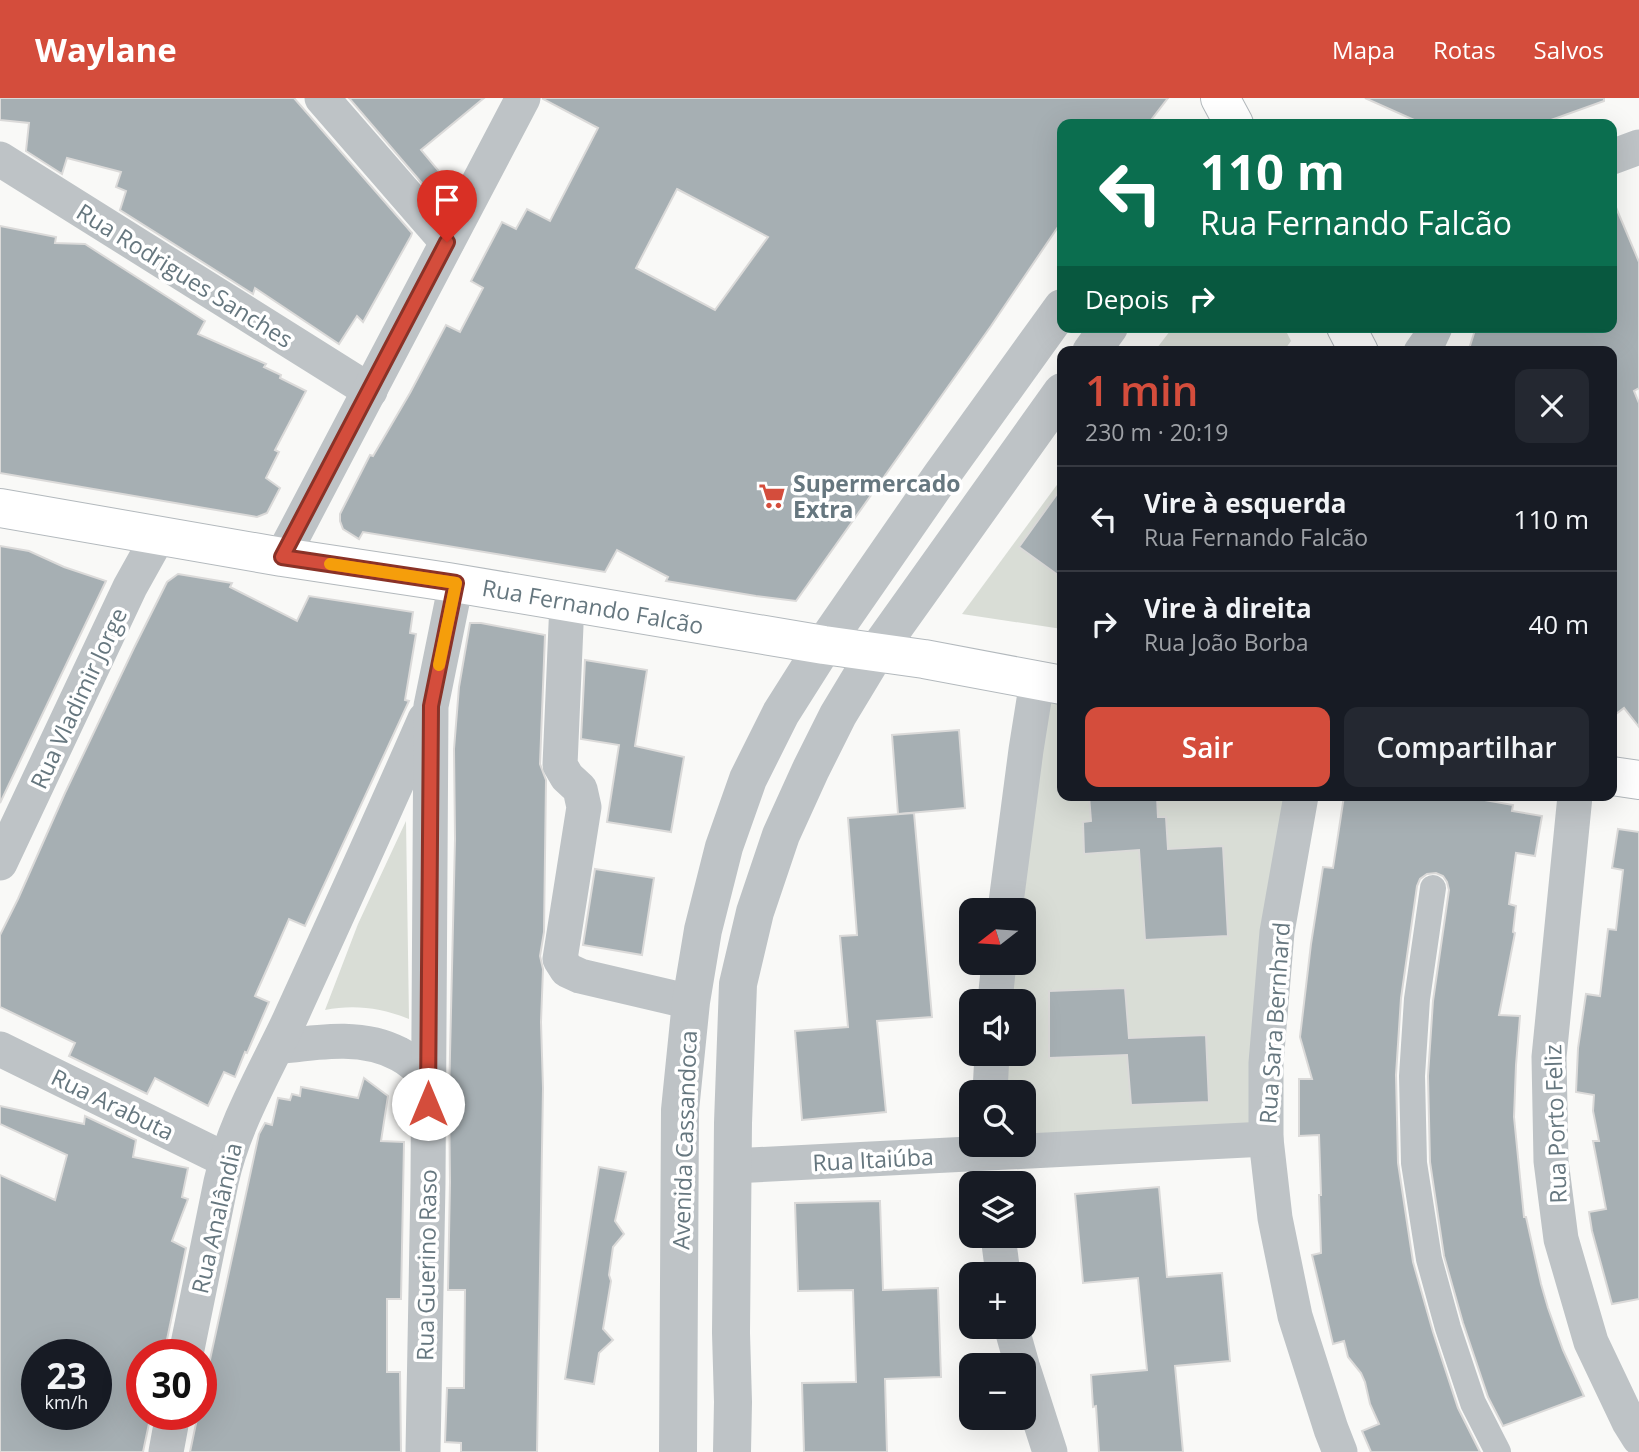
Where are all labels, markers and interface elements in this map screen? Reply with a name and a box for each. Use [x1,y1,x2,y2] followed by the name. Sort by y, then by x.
[35,27,177,72] text: Waylane
[1332,33,1395,66] text: Mapa
[1433,33,1496,66] text: Rotas
[1534,33,1604,66] text: Salvos
[1200,138,1345,204] text: 110 m
[1085,147,1176,238] icon: left
[417,170,477,242] pin
[428,181,466,219] icon: arrive
[71,195,299,355] street label: Rua Rodrigues Sanches
[1200,201,1512,244] text: Rua Fernando Falcão
[1183,280,1221,318] icon: right
[1085,281,1169,317] text: Depois
[1085,361,1198,418] text: 1 min
[1515,369,1589,443] button: close
[1085,416,1228,448] text: 230 m · 20:19
[793,467,961,525] place label: Supermercado Extra
[757,481,787,511] supermarket icon: Supermercado Extra
[1144,485,1346,521] text: Vire à esquerda
[1085,500,1123,538] icon: left
[1514,501,1589,537] text: 110 m
[1144,521,1368,553] text: Rua Fernando Falcão
[480,571,706,641] street label: Rua Fernando Falcão
[1144,590,1312,626] text: Vire à direita
[22,602,134,794] street label: Rua Vladimir Jorge
[1085,605,1123,643] icon: right
[1528,606,1589,642] text: 40 m
[1144,626,1309,658] text: Rua João Borba
[1085,707,1330,787] button: Sair
[1344,707,1589,787] button: Compartilhar
[959,898,1036,975] north arrow
[959,898,1036,1430] map controls
[1251,921,1297,1125] street label: Rua Sara Bernhard
[959,989,1036,1066] button: sound
[664,1030,704,1250] street label: Avenida Cassandoca
[1536,1044,1574,1204] street label: Rua Porto Feliz
[46,1060,180,1148] street label: Rua Arabuta
[391,1067,465,1141] position arrow
[959,1080,1036,1157] button: search
[183,1139,249,1297] street label: Rua Analândia
[812,1140,934,1178] street label: Rua Itaiúba
[408,1169,444,1361] street label: Rua Guerino Raso
[959,1171,1036,1248] button: layers
[959,1262,1036,1339] button: +
[126,1339,217,1430] speed limit sign: 30
[46,1352,87,1399] text: 23
[959,1353,1036,1430] button: −
[45,1390,88,1414] text: km/h

